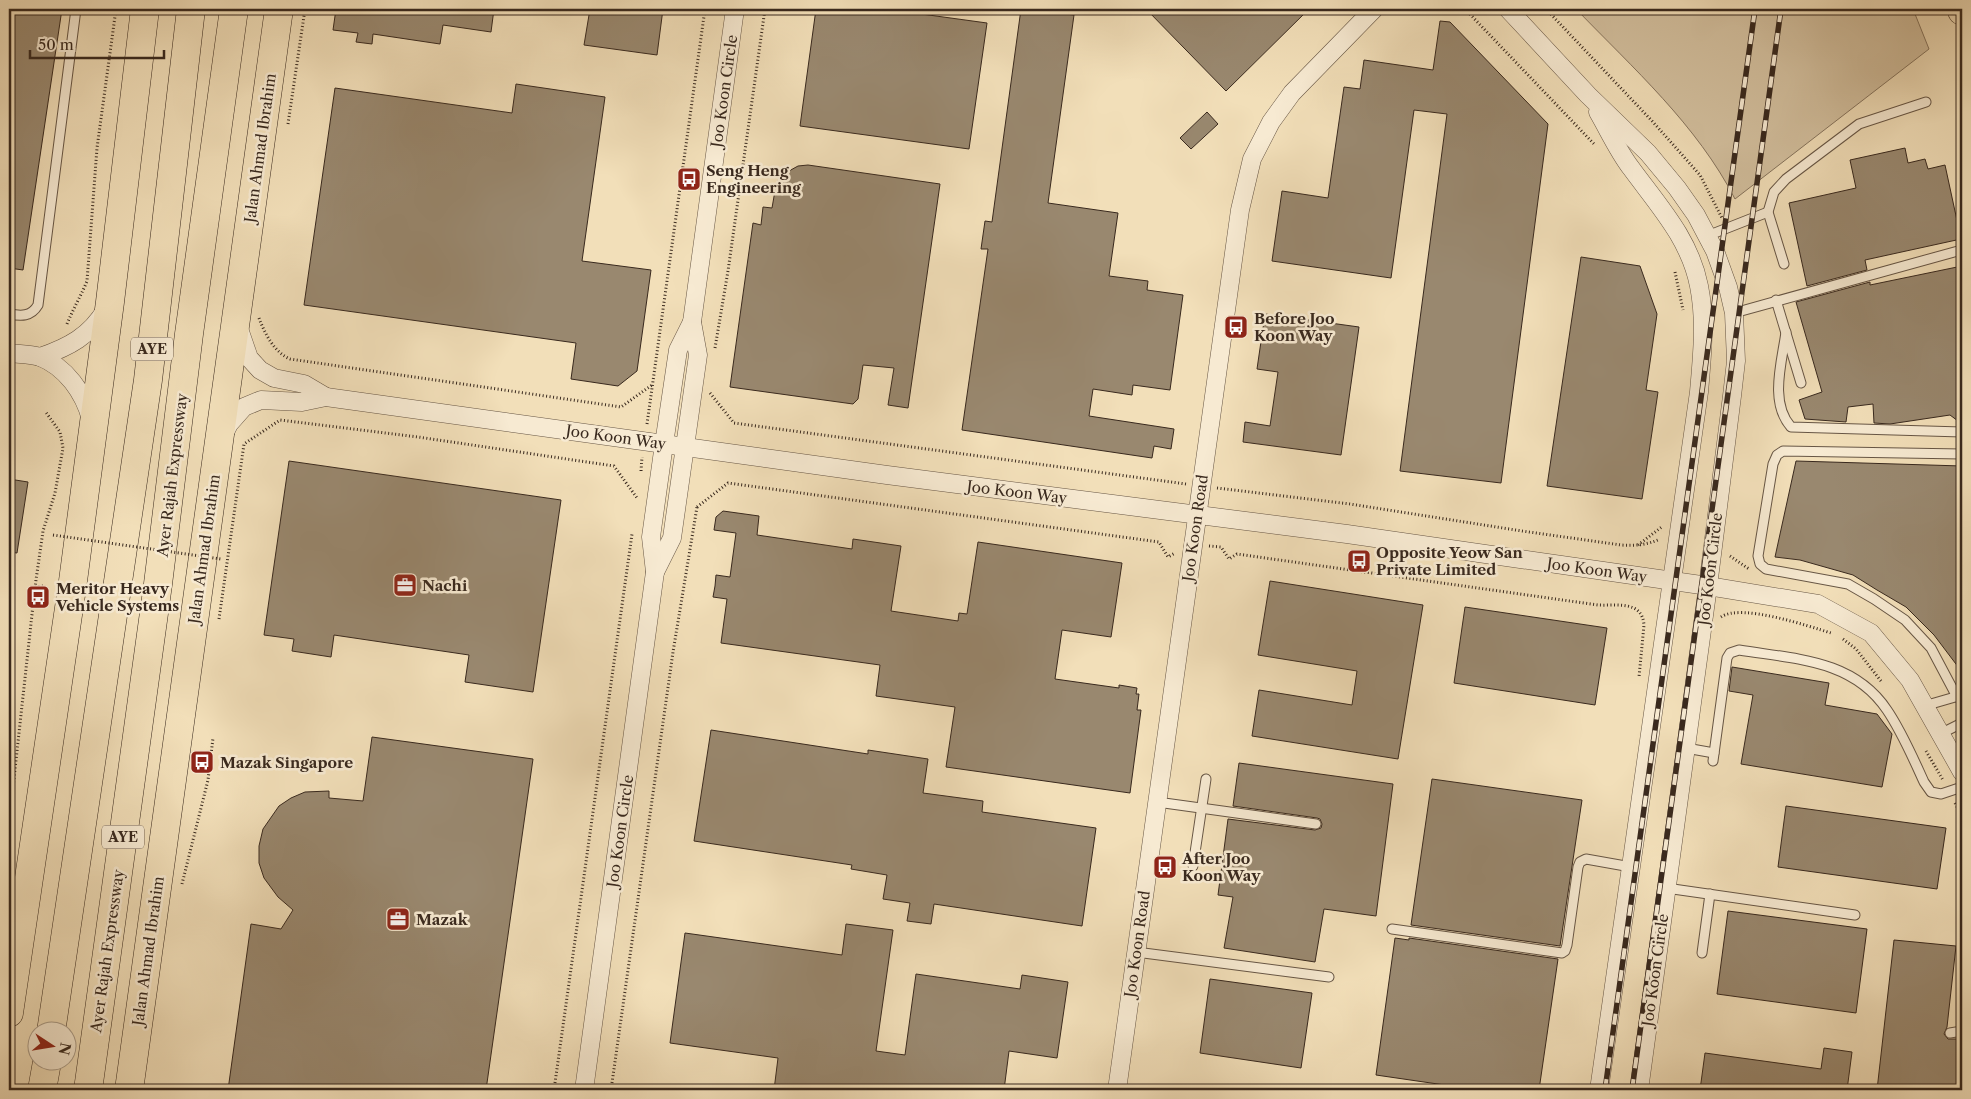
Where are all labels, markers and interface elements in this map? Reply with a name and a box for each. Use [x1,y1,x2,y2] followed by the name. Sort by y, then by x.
[30,28,164,60] scale bar
[706,34,741,150] street label: Joo Koon Circle
[38,35,74,54] text: 50 m
[240,72,280,226] street label: Jalan Ahmad Ibrahim
[706,161,801,197] place label: Seng Heng Engineering
[676,166,702,192] bus stop icon: Seng Heng Engineering
[1254,309,1334,345] place label: Before Joo Koon Way
[1223,314,1249,340] bus stop icon: Before Joo Koon Way
[131,338,173,360] road number: AYE
[152,391,192,559] street label: Ayer Rajah Expressway
[563,420,668,454] street label: Joo Koon Way
[184,473,224,627] street label: Jalan Ahmad Ibrahim
[1178,473,1212,585] street label: Joo Koon Road
[964,476,1069,508] street label: Joo Koon Way
[1693,512,1726,628] street label: Joo Koon Circle
[1376,543,1523,579] place label: Opposite Yeow San Private Limited
[1346,548,1372,574] bus stop icon: Opposite Yeow San Private Limited
[1544,553,1649,587] street label: Joo Koon Way
[392,572,418,598] office icon: Nachi
[422,576,468,595] place label: Nachi
[55,579,179,615] place label: Meritor Heavy Vehicle Systems
[25,584,51,610] bus stop icon: Meritor Heavy Vehicle Systems
[189,749,215,775] bus stop icon: Mazak Singapore
[220,753,353,772] place label: Mazak Singapore
[602,774,637,890] street label: Joo Koon Circle
[102,826,144,849] road number: AYE
[1181,849,1261,885] place label: After Joo Koon Way
[1152,854,1178,880] bus stop icon: After Joo Koon Way
[86,868,128,1035] street label: Ayer Rajah Expressway
[128,875,168,1029] street label: Jalan Ahmad Ibrahim
[1120,889,1154,1001] street label: Joo Koon Road
[385,906,411,932] office icon: Mazak
[416,910,469,929] place label: Mazak
[1637,913,1672,1029] street label: Joo Koon Circle
[28,1022,78,1072] north arrow
[55,1041,75,1057] text: N

